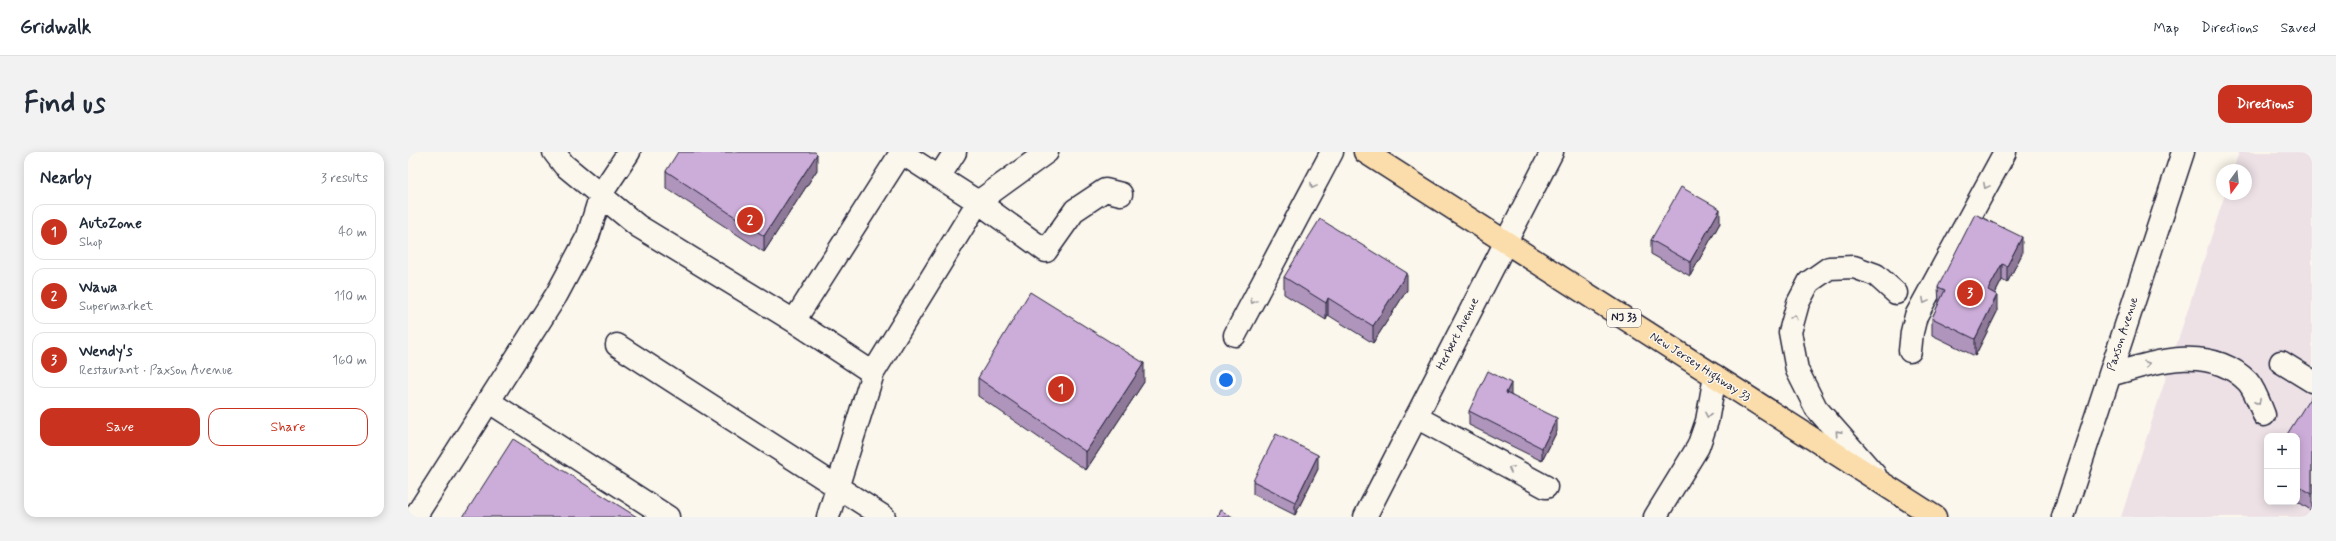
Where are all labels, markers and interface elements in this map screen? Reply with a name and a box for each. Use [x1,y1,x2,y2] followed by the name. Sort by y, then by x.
[20,15,91,40] text: Gridwalk
[2153,19,2179,37] text: Map
[2201,19,2259,37] text: Directions
[2281,19,2316,37] text: Saved
[2218,85,2312,123] button: Directions
[24,86,105,123] text: Find us
[2216,164,2252,200] north arrow
[40,167,92,189] text: Nearby
[321,170,368,187] text: 3 results
[1311,182,1318,190] one-way arrow
[1984,182,1991,189] one-way arrow
[737,205,763,235] pin: 2
[79,214,142,234] text: AutoZone
[51,224,57,241] text: 1
[338,224,367,241] text: 40 m
[79,234,103,251] text: Shop
[79,278,117,298] text: Wawa
[1957,278,1983,308] pin: 3
[51,288,57,305] text: 2
[334,288,367,305] text: 110 m
[1433,295,1483,373] street label: Herbert Avenue
[2103,295,2143,373] street label: Paxson Avenue
[1250,297,1257,305] one-way arrow
[1922,297,1929,304] one-way arrow
[79,298,153,315] text: Supermarket
[1607,309,1641,327] road number: NJ 33
[1789,314,1798,321] one-way arrow
[1646,328,1753,406] street label: New Jersey Highway 33
[79,342,133,362] text: Wendy's
[51,352,57,369] text: 3
[332,352,367,369] text: 160 m
[2143,360,2150,369] one-way arrow
[79,362,233,379] text: Restaurant · Paxson Avenue
[1216,370,1236,390] your location
[1048,374,1074,404] pin: 1
[2253,398,2261,405] one-way arrow
[40,408,200,446] button: Save
[208,408,368,446] button: Share
[1705,411,1713,418] one-way arrow
[1836,431,1843,438] one-way arrow
[2264,433,2300,505] map controls
[2264,433,2300,469] button: +
[1508,466,1515,473] one-way arrow
[2264,469,2300,505] button: −

